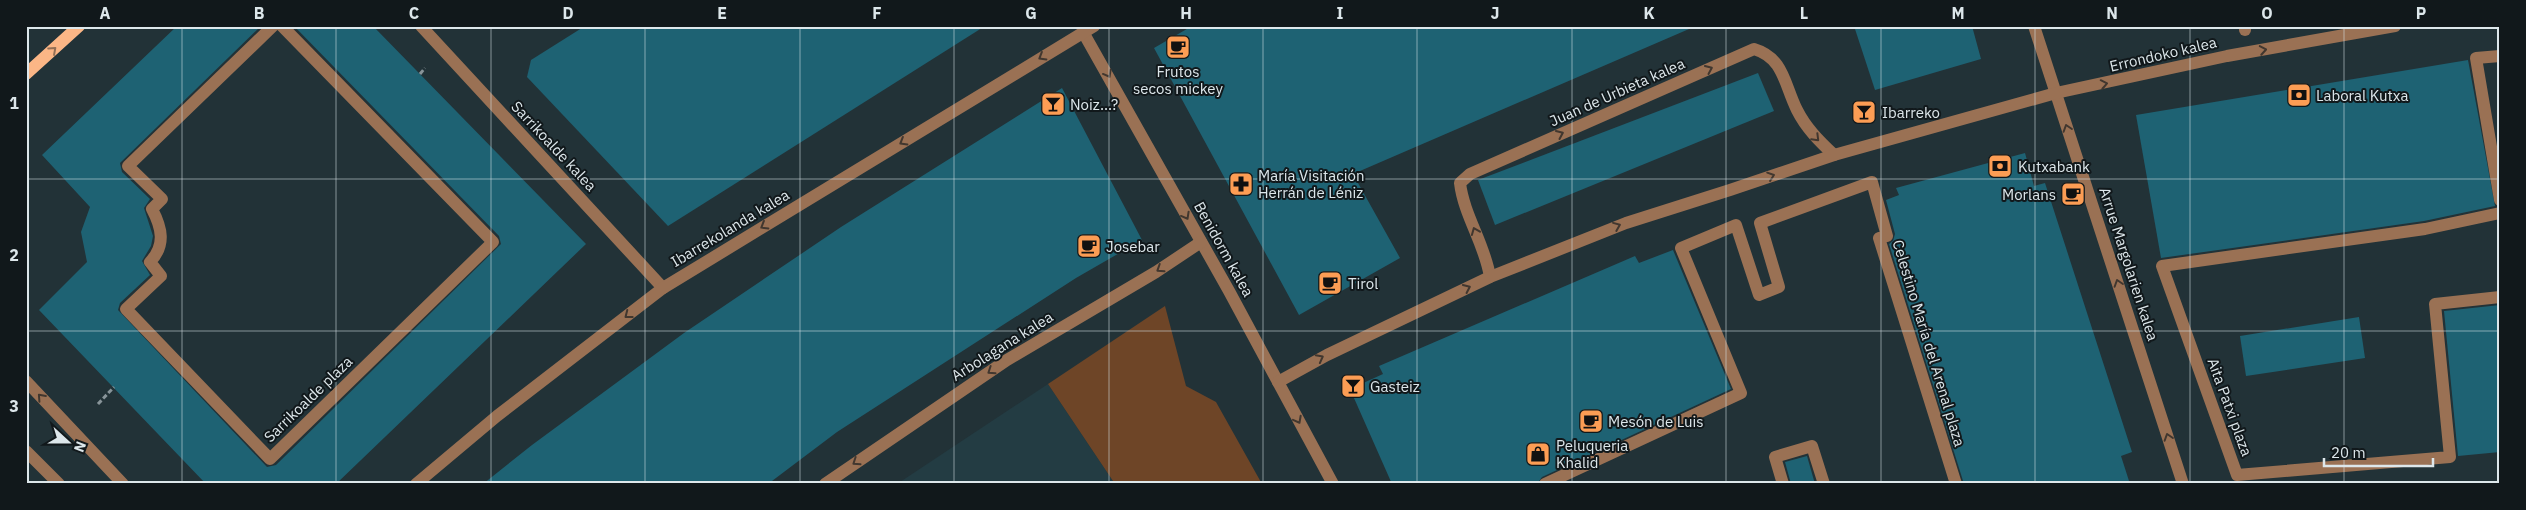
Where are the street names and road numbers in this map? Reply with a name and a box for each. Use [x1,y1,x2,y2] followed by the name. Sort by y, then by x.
[2108,32,2218,76] street label: Errondoko kalea
[1546,54,1688,130] street label: Juan de Urbieta kalea
[507,97,601,195] street label: Sarrikoalde kalea
[667,185,793,271] street label: Ibarrekolanda kalea
[2095,185,2163,343] street label: Arrue Margolarien kalea
[1190,198,1258,300] street label: Benidorm kalea
[1888,237,1970,449] street label: Celestino María del Arenal plaza
[948,307,1056,385] street label: Arbolagana kalea
[260,352,356,446] street label: Sarrikoalde plaza
[2203,355,2257,459] street label: Aita Patxi plaza

